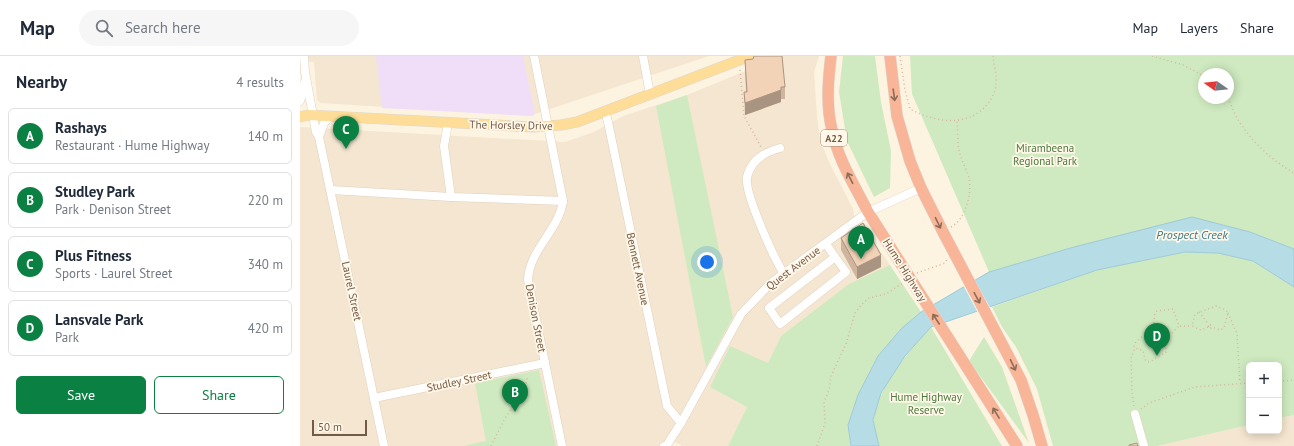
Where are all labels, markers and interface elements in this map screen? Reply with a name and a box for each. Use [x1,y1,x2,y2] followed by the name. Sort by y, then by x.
[79,10,359,46] search box
[20,16,55,40] text: Map
[93,17,115,39] icon: search
[125,18,201,37] text: Search here
[1132,19,1158,37] text: Map
[1180,19,1218,37] text: Layers
[1240,19,1274,37] text: Share
[1198,68,1234,104] north arrow
[16,71,67,93] text: Nearby
[236,74,284,91] text: 4 results
[890,88,898,101] one-way arrow
[333,116,359,149] pin: C
[469,117,553,133] street label: The Horsley Drive
[55,118,107,137] text: Rashays
[26,128,34,145] text: A
[248,128,283,145] text: 140 m
[821,130,847,146] road number: A22
[55,137,210,154] text: Restaurant · Hume Highway
[1013,141,1078,168] park label: Mirambeena Regional Park
[846,172,853,184] one-way arrow
[55,182,135,201] text: Studley Park
[26,192,34,209] text: B
[248,192,283,209] text: 220 m
[55,201,171,218] text: Park · Denison Street
[935,216,942,228] one-way arrow
[848,226,874,259] pin: A
[1156,227,1228,242] water label: Prospect Creek
[623,231,653,307] street label: Bennett Avenue
[880,236,930,305] street label: Hume Highway
[763,243,823,293] street label: Quest Avenue
[55,246,132,265] text: Plus Fitness
[697,252,717,272] your location
[26,256,34,273] text: C
[248,256,283,273] text: 340 m
[339,260,365,322] street label: Laurel Street
[55,265,172,282] text: Sports · Laurel Street
[523,283,550,354] street label: Denison Street
[974,291,981,303] one-way arrow
[55,310,143,329] text: Lansvale Park
[932,314,940,325] one-way arrow
[26,320,34,337] text: D
[248,320,283,337] text: 420 m
[1144,323,1170,356] pin: D
[55,329,79,346] text: Park
[1010,358,1017,370] one-way arrow
[1246,362,1282,434] map controls
[1246,362,1282,398] button: +
[425,367,493,395] street label: Studley Street
[16,376,146,414] button: Save
[154,376,284,414] button: Share
[502,379,528,412] pin: B
[890,390,963,417] park label: Hume Highway Reserve
[1246,398,1282,434] button: −
[992,408,1000,419] one-way arrow
[312,418,367,437] scale bar
[318,420,342,434] text: 50 m

